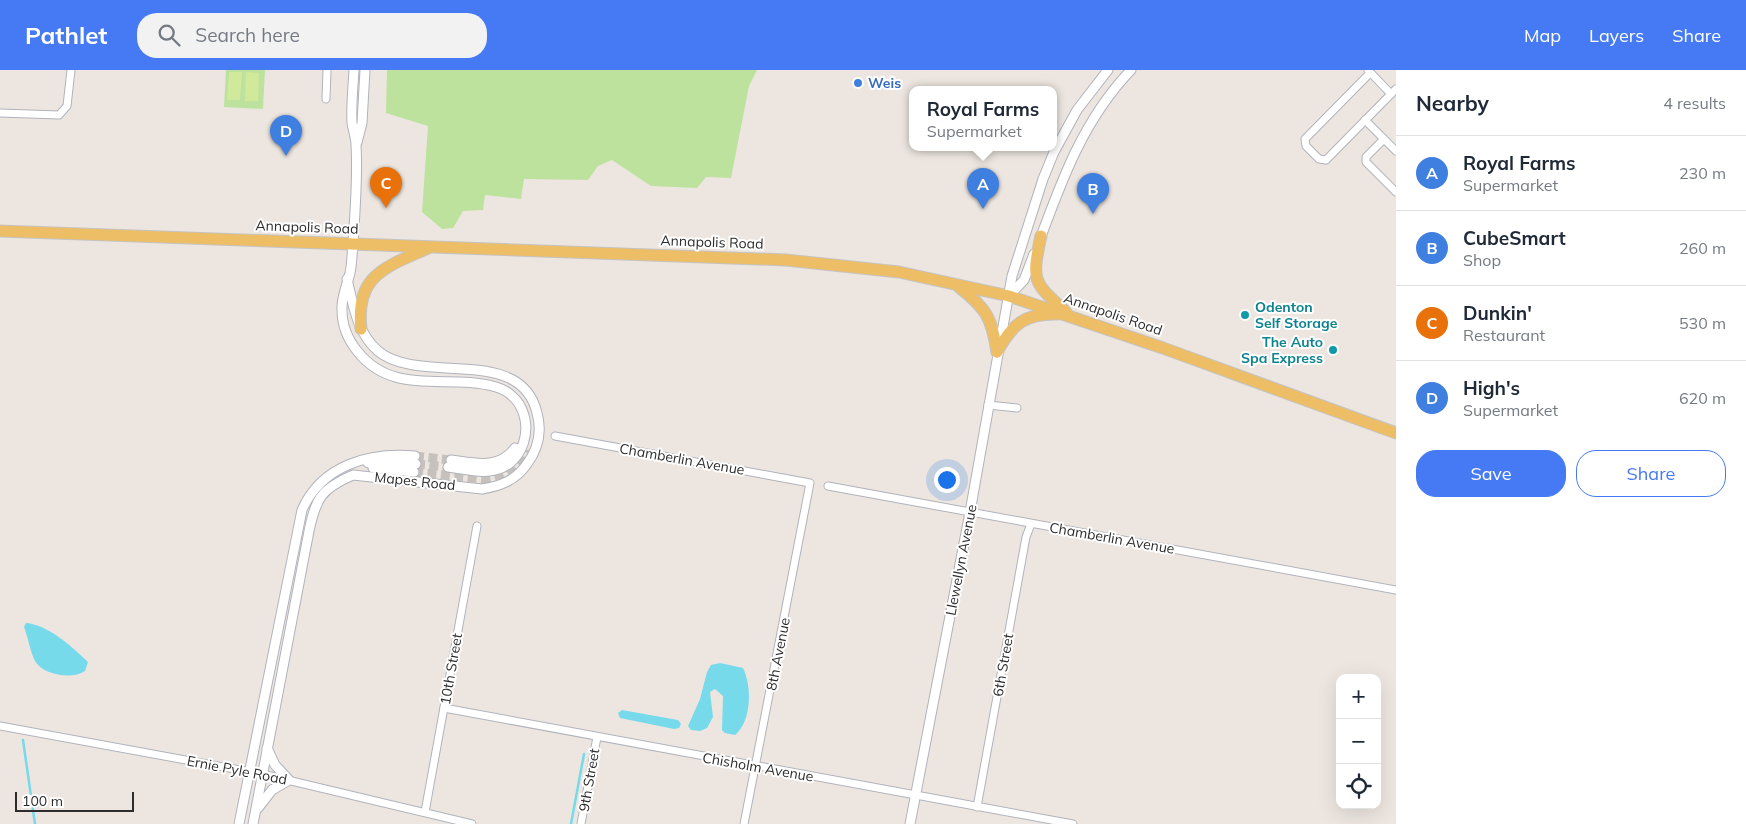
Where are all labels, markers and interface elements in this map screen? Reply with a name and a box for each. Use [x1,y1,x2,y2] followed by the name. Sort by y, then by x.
[137,13,487,58] search box
[25,20,107,50] text: Pathlet
[155,21,183,49] icon: search
[195,23,300,47] text: Search here
[1524,24,1561,47] text: Map
[1589,24,1644,47] text: Layers
[1672,24,1721,47] text: Share
[868,74,901,92] place label: Weis
[852,77,864,89] marker: Weis
[909,86,1057,151] popup
[1416,90,1489,116] text: Nearby
[1663,93,1726,113] text: 4 results
[927,97,1039,121] text: Royal Farms
[270,115,302,156] pin: D
[927,121,1022,141] text: Supermarket
[1463,151,1576,175] text: Royal Farms
[1426,163,1438,183] text: A
[1679,163,1726,183] text: 230 m
[370,167,402,208] pin: C
[967,168,999,209] pin: A
[1077,173,1109,214] pin: B
[1463,175,1558,195] text: Supermarket
[255,216,359,238] street label: Annapolis Road
[1463,226,1566,250] text: CubeSmart
[660,231,764,253] street label: Annapolis Road
[1426,238,1438,258] text: B
[1679,238,1726,258] text: 260 m
[1463,250,1501,270] text: Shop
[1061,289,1165,339] street label: Annapolis Road
[1255,298,1338,332] place label: Odenton Self Storage
[1463,301,1532,325] text: Dunkin'
[1239,309,1251,321] marker: Odenton Self Storage
[1427,313,1437,333] text: C
[1679,313,1726,333] text: 530 m
[1463,325,1545,345] text: Restaurant
[1241,333,1323,367] place label: The Auto Spa Express
[1327,344,1339,356] marker: The Auto Spa Express
[1463,376,1520,400] text: High's
[1426,388,1438,408] text: D
[1679,388,1726,408] text: 620 m
[1463,400,1558,420] text: Supermarket
[618,439,746,479] street label: Chamberlin Avenue
[1416,450,1566,497] button: Save
[1576,450,1726,497] button: Share
[934,467,960,493] your location
[374,468,456,494] street label: Mapes Road
[941,503,981,617] street label: Llewellyn Avenue
[1048,518,1176,558] street label: Chamberlin Avenue
[762,616,794,692] street label: 8th Avenue
[436,632,466,706] street label: 10th Street
[989,632,1017,698] street label: 6th Street
[1336,674,1381,809] map controls
[1336,674,1381,719] button: +
[1336,719,1381,764] button: −
[575,747,603,813] street label: 9th Street
[701,748,815,786] street label: Chisholm Avenue
[185,751,289,789] street label: Ernie Pyle Road
[1336,764,1381,809] button: locate
[15,789,134,812] scale bar
[22,792,63,810] text: 100 m

